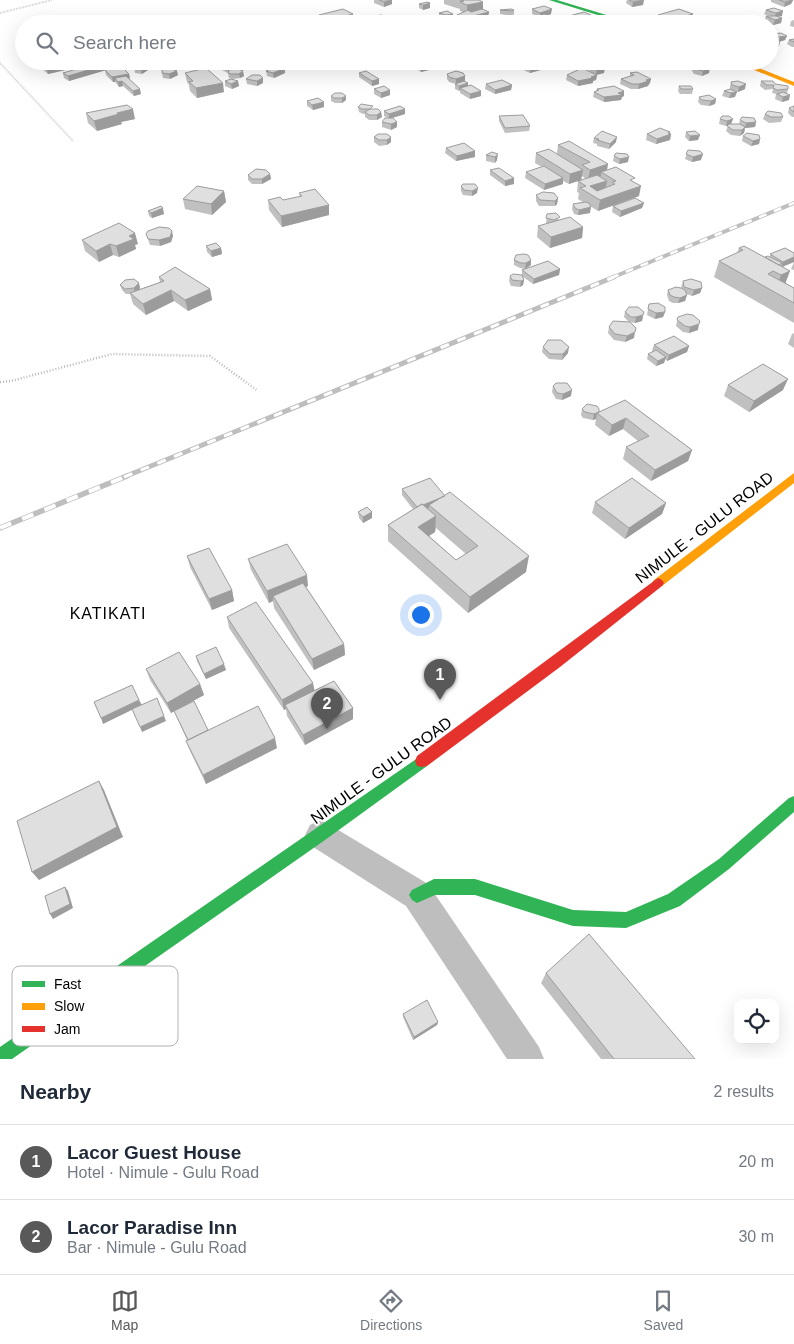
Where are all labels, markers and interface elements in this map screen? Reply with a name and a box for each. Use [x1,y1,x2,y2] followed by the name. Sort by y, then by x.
[15,15,779,70] search box
[33,29,61,57] icon: search
[73,32,177,53] text: Search here
[632,468,776,586] street label: NIMULE - GULU ROAD
[408,602,434,628] your location
[70,605,146,622] district label: KATIKATI
[424,659,456,700] pin: 1
[311,688,343,729] pin: 2
[308,714,455,827] street label: NIMULE - GULU ROAD
[12,966,178,1046] legend
[54,976,81,992] text: Fast
[54,998,85,1014] text: Slow
[734,999,779,1044] map controls
[734,999,779,1044] button: locate
[54,1021,80,1037] text: Jam
[20,1080,91,1103] text: Nearby
[714,1083,774,1100] text: 2 results
[67,1142,241,1163] text: Lacor Guest House
[32,1153,40,1170] text: 1
[738,1153,774,1170] text: 20 m
[67,1164,259,1181] text: Hotel · Nimule - Gulu Road
[67,1217,237,1238] text: Lacor Paradise Inn
[32,1228,40,1245] text: 2
[738,1228,774,1245] text: 30 m
[67,1239,247,1256] text: Bar · Nimule - Gulu Road
[111,1287,139,1333] tab: Map
[360,1287,422,1333] tab: Directions
[644,1287,683,1333] tab: Saved

